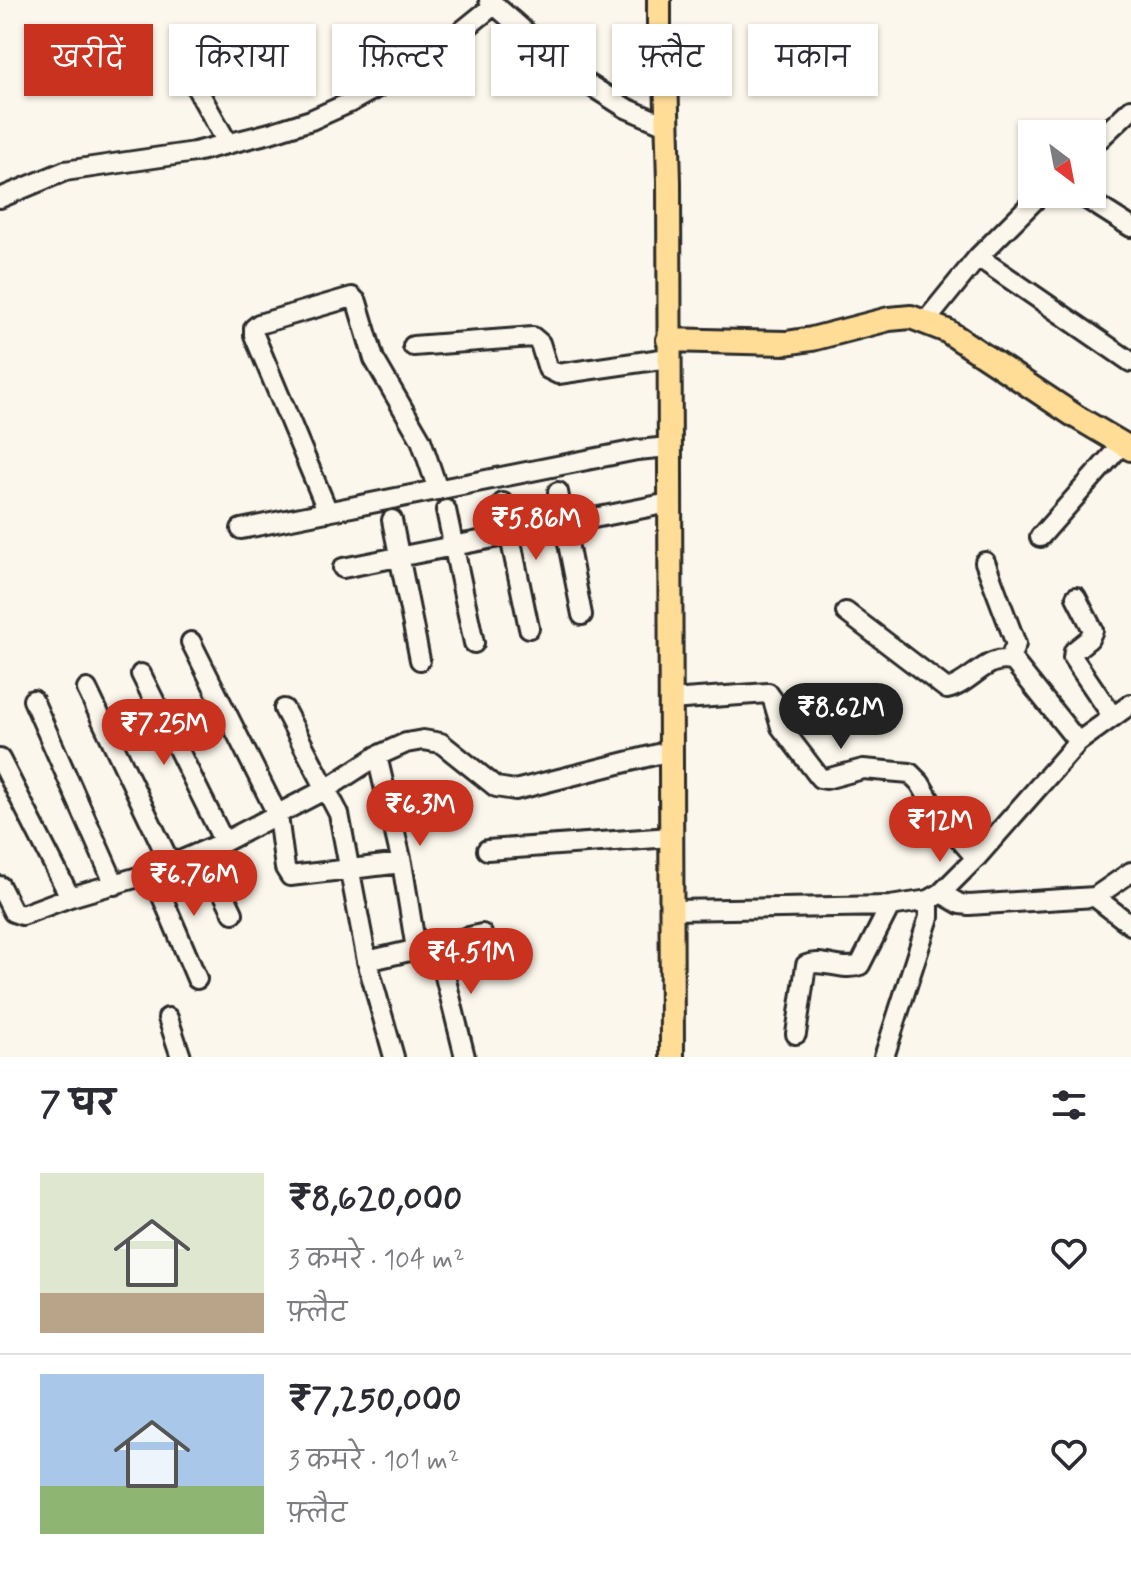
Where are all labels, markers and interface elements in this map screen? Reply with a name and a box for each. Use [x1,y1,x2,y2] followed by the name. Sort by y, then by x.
[24,24,153,96] chip: खरीदें
[169,24,316,96] chip: किराया
[332,24,475,96] chip: फ़िल्टर
[491,24,596,96] chip: नया
[612,24,732,96] chip: फ़्लैट
[748,24,878,96] chip: मकान
[1018,120,1106,208] north arrow
[1018,120,1106,208] map controls
[471,494,601,562] pin: ₹5.86M
[491,503,581,537] text: ₹5.86M
[776,683,906,751] pin: ₹8.62M
[797,692,885,726] text: ₹8.62M
[99,699,229,767] pin: ₹7.25M
[120,708,208,742] text: ₹7.25M
[364,780,476,848] pin: ₹6.3M
[384,789,456,823] text: ₹6.3M
[893,796,987,864] pin: ₹12M
[907,805,973,839] text: ₹12M
[129,850,259,918] pin: ₹6.76M
[149,859,239,893] text: ₹6.76M
[406,928,536,996] pin: ₹4.51M
[427,937,515,971] text: ₹4.51M
[40,1082,115,1127] text: 7 घर
[1047,1083,1091,1127] icon: filters
[288,1177,462,1222] text: ₹8,620,000
[104,1205,200,1301] icon: home
[1047,1231,1091,1275] icon: heart
[288,1244,465,1278] text: 3 कमरे · 104 m²
[288,1297,347,1331] text: फ़्लैट
[288,1378,461,1423] text: ₹7,250,000
[104,1406,200,1502] icon: home
[1047,1432,1091,1476] icon: heart
[288,1445,459,1479] text: 3 कमरे · 101 m²
[288,1498,347,1532] text: फ़्लैट

